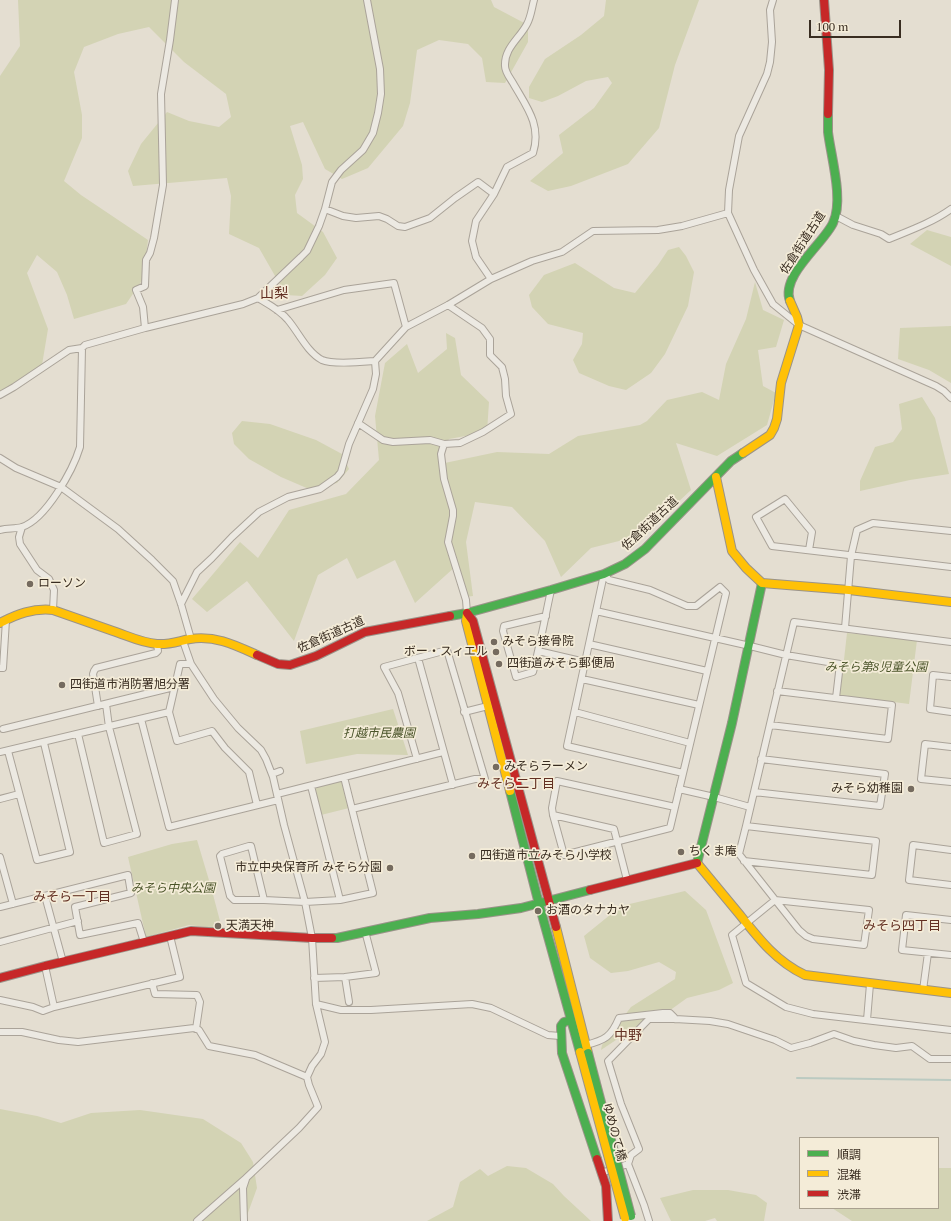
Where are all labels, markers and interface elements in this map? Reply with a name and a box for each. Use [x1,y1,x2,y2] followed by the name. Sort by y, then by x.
[811,12,903,38] scale bar
[816,19,848,34] text: 100 m
[777,209,829,277] street label: 佐倉街道古道
[260,286,288,302] district label: 山梨
[619,494,681,554] street label: 佐倉街道古道
[38,577,86,591] place label: ローソン
[25,579,35,589] marker: ローソン
[295,614,367,656] street label: 佐倉街道古道
[502,635,574,649] place label: みそら接骨院
[489,637,499,647] marker: みそら接骨院
[404,645,488,659] place label: ボー・スィエル
[491,647,501,657] marker: ボー・スィエル
[507,657,615,671] place label: 四街道みそら郵便局
[494,659,504,669] marker: 四街道みそら郵便局
[825,661,927,675] park label: みそら第8児童公園
[70,678,190,692] place label: 四街道市消防署旭分署
[57,680,67,690] marker: 四街道市消防署旭分署
[343,727,415,741] park label: 打越市民農園
[504,760,588,774] place label: みそらラーメン
[491,762,501,772] marker: みそらラーメン
[477,776,555,792] district label: みそら二丁目
[831,782,903,796] place label: みそら幼稚園
[906,784,916,794] marker: みそら幼稚園
[689,845,737,859] place label: ちくま庵
[676,847,686,857] marker: ちくま庵
[480,849,612,863] place label: 四街道市立みそら小学校
[467,851,477,861] marker: 四街道市立みそら小学校
[235,861,382,875] place label: 市立中央保育所 みそら分園
[385,863,395,873] marker: 市立中央保育所 みそら分園
[131,882,215,896] park label: みそら中央公園
[33,889,111,905] district label: みそら一丁目
[546,904,630,918] place label: お酒のタナカヤ
[533,906,543,916] marker: お酒のタナカヤ
[863,918,941,934] district label: みそら四丁目
[226,919,274,933] place label: 天満天神
[213,921,223,931] marker: 天満天神
[614,1028,642,1044] district label: 中野
[599,1101,629,1163] street label: ゆめのて橋
[799,1137,939,1209] legend
[837,1147,861,1162] text: 順調
[837,1167,861,1182] text: 混雑
[837,1187,861,1202] text: 渋滞

